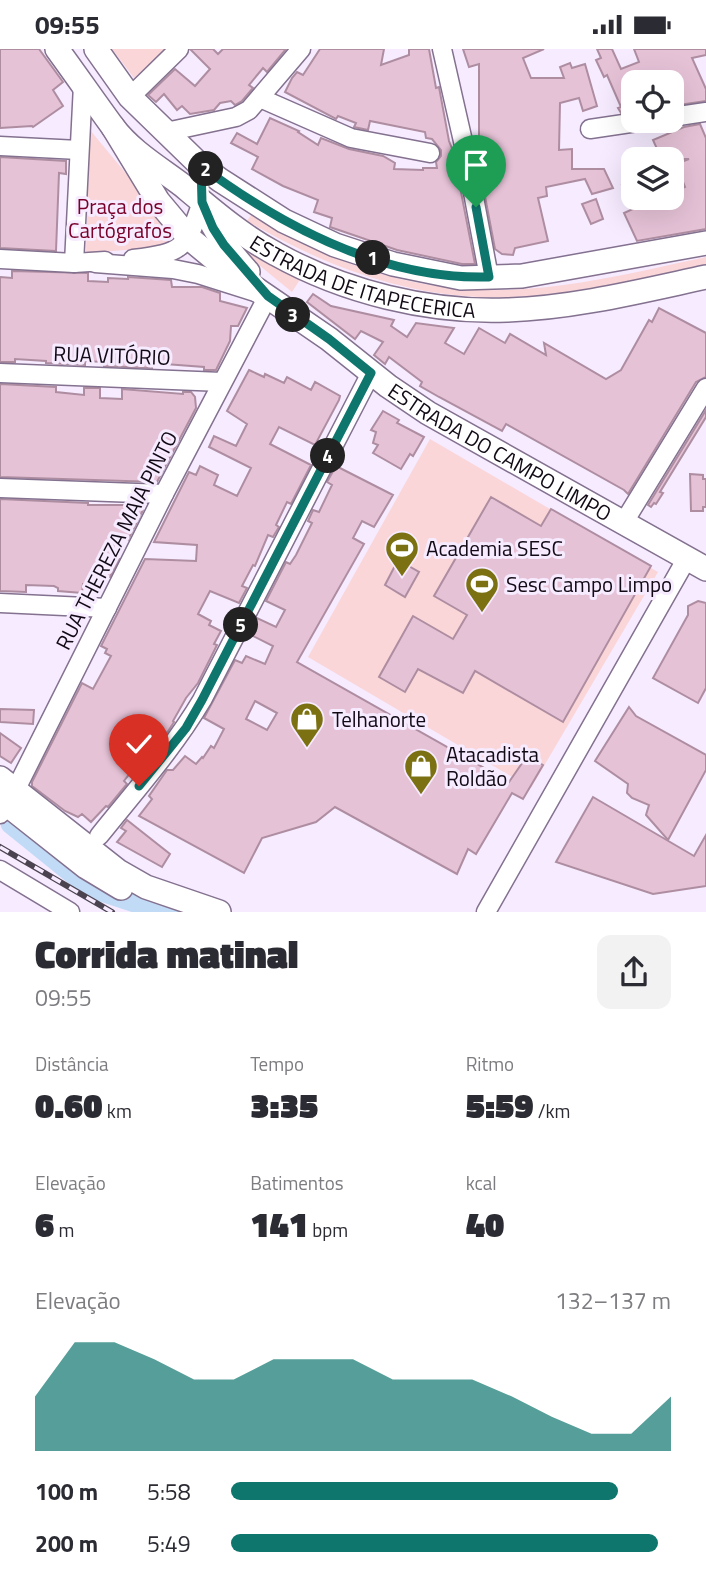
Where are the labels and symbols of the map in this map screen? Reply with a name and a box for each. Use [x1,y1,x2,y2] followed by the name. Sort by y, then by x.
[446,135,506,207] pin
[188,151,224,187] pin: 2
[68,190,172,246] park label: Praça dos Cartógrafos
[244,226,477,326] street label: ESTRADA DE ITAPECERICA
[356,241,390,276] pin: 1
[276,297,310,333] pin: 3
[53,337,171,373] street label: RUA VITÓRIO
[382,374,618,529] street label: ESTRADA DO CAMPO LIMPO
[47,425,185,655] street label: RUA THEREZA MAIA PINTO
[310,439,346,473] pin: 4
[383,529,421,578] sports icon: Academia SESC
[426,532,563,564] place label: Academia SESC
[463,565,501,614] sports icon: Sesc Campo Limpo
[506,568,672,600] place label: Sesc Campo Limpo
[224,607,258,643] pin: 5
[288,700,326,749] shop icon: Telhanorte
[332,703,426,735] place label: Telhanorte
[109,714,169,786] pin
[446,738,540,794] place label: Atacadista Roldão
[402,747,440,796] shop icon: Atacadista Roldão

